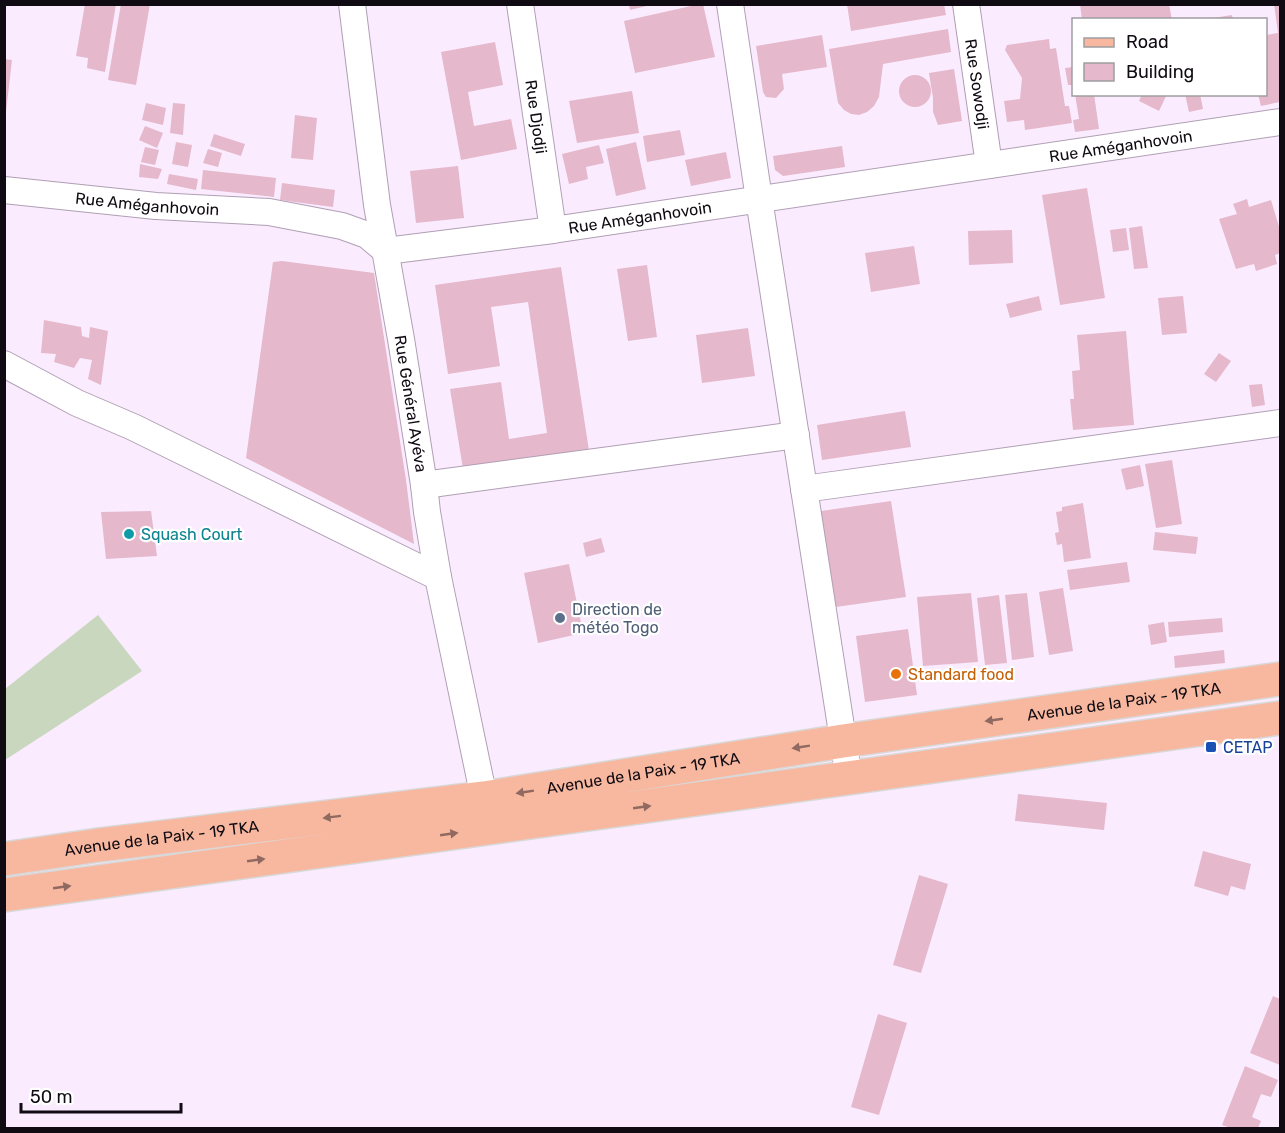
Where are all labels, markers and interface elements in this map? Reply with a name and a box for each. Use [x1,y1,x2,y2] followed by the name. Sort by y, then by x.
[1072,18,1267,96] legend
[1126,31,1169,53] text: Road
[961,38,993,131] street label: Rue Sowodji
[1126,61,1194,83] text: Building
[521,78,551,155] street label: Rue Djodji
[1048,126,1194,166] street label: Rue Améganhovoin
[74,189,220,219] street label: Rue Améganhovoin
[567,198,713,238] street label: Rue Améganhovoin
[391,334,431,474] street label: Rue Général Ayéva
[141,525,243,544] place label: Squash Court
[122,527,136,541] marker: Squash Court
[572,600,662,637] place label: Direction de météo Togo
[553,611,567,625] marker: Direction de météo Togo
[908,665,1014,684] place label: Standard food
[889,667,903,681] marker: Standard food
[1026,678,1222,725] street label: Avenue de la Paix - 19 TKA
[984,715,1003,724] one-way arrow
[1223,738,1272,757] place label: CETAP
[1204,740,1218,754] marker: CETAP
[791,743,810,752] one-way arrow
[545,748,742,798] street label: Avenue de la Paix - 19 TKA
[516,787,535,796] one-way arrow
[632,802,651,811] one-way arrow
[322,812,341,822] one-way arrow
[63,817,260,860] street label: Avenue de la Paix - 19 TKA
[439,829,458,838] one-way arrow
[246,856,265,865] one-way arrow
[53,883,72,892] one-way arrow
[21,1076,182,1114] scale bar
[30,1086,73,1108] text: 50 m

